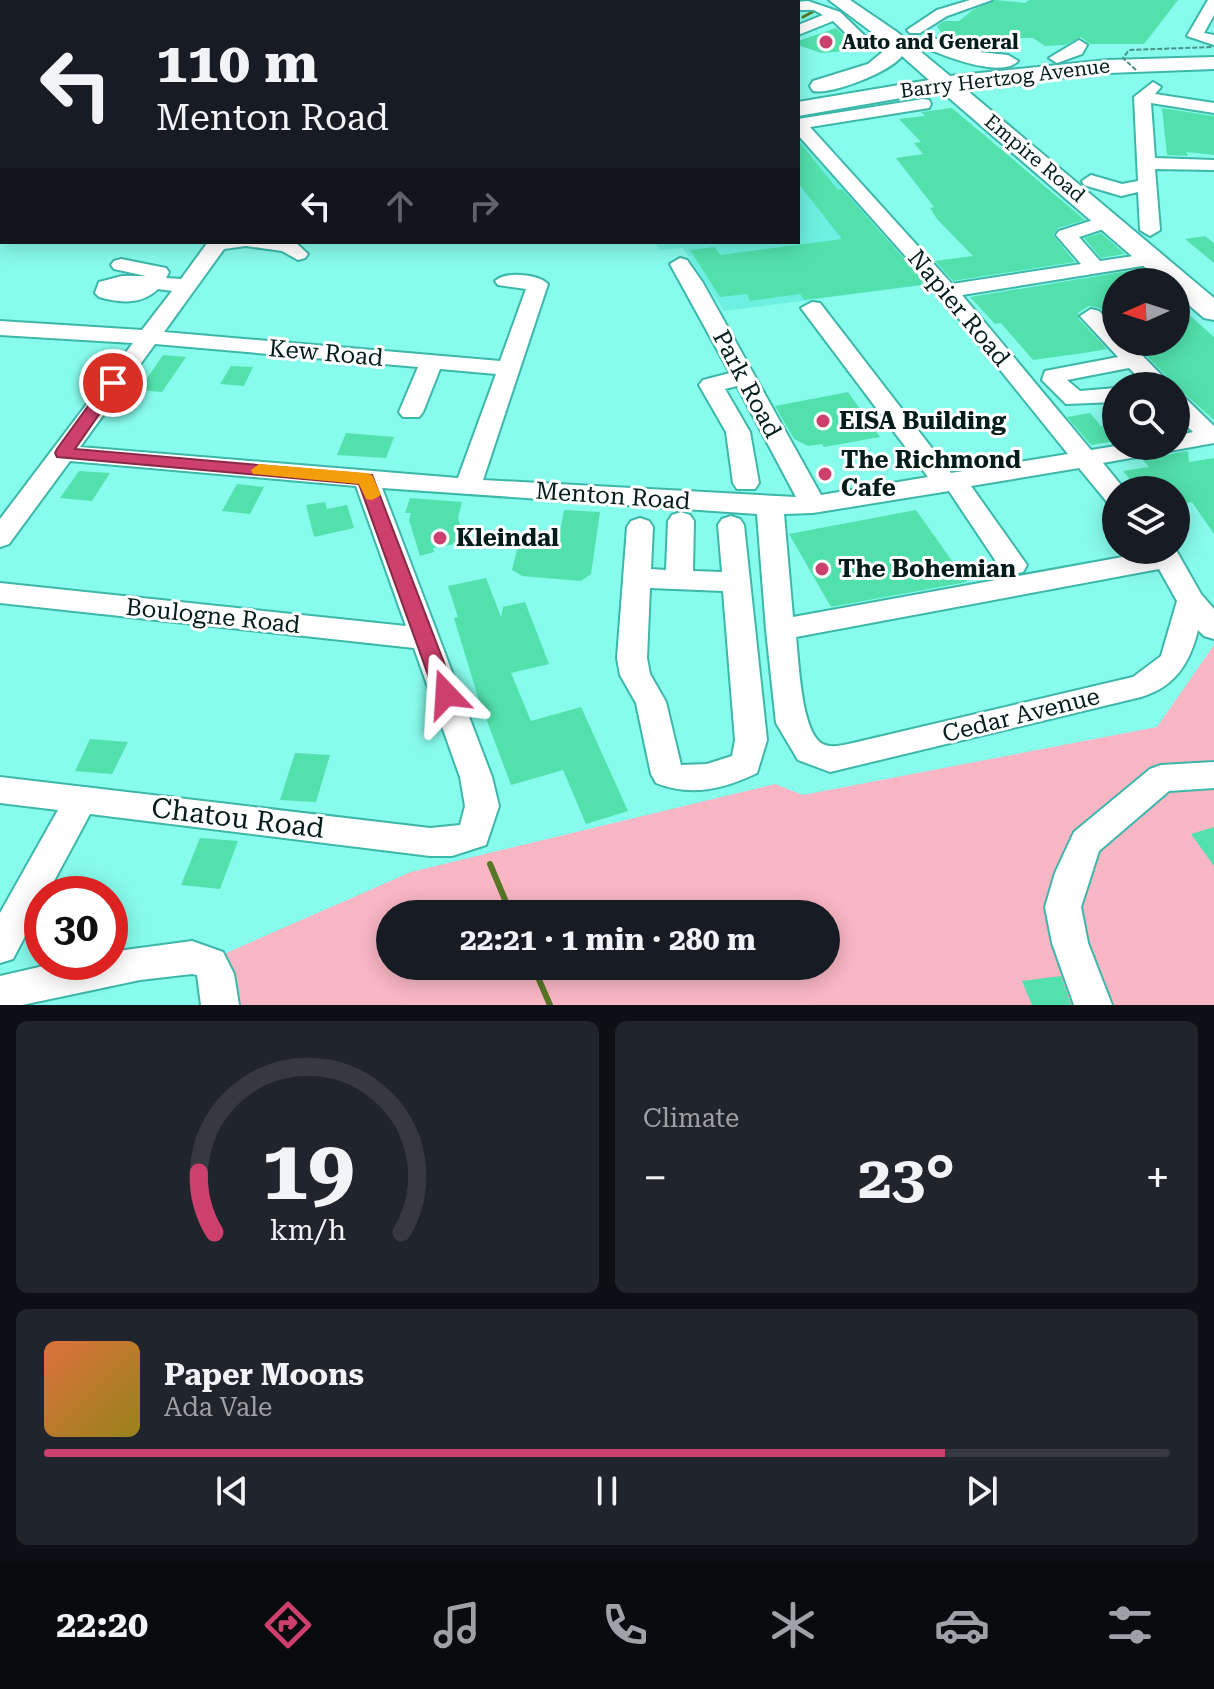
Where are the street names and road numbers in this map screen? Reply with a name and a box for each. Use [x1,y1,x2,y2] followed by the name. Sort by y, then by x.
[899,53,1111,103] street label: Barry Hertzog Avenue
[980,109,1090,207] street label: Empire Road
[902,244,1016,372] street label: Napier Road
[707,325,787,443] street label: Park Road
[268,334,384,372] street label: Kew Road
[535,477,691,515] street label: Menton Road
[124,593,302,639] street label: Boulogne Road
[940,682,1102,748] street label: Cedar Avenue
[150,791,326,845] street label: Chatou Road

